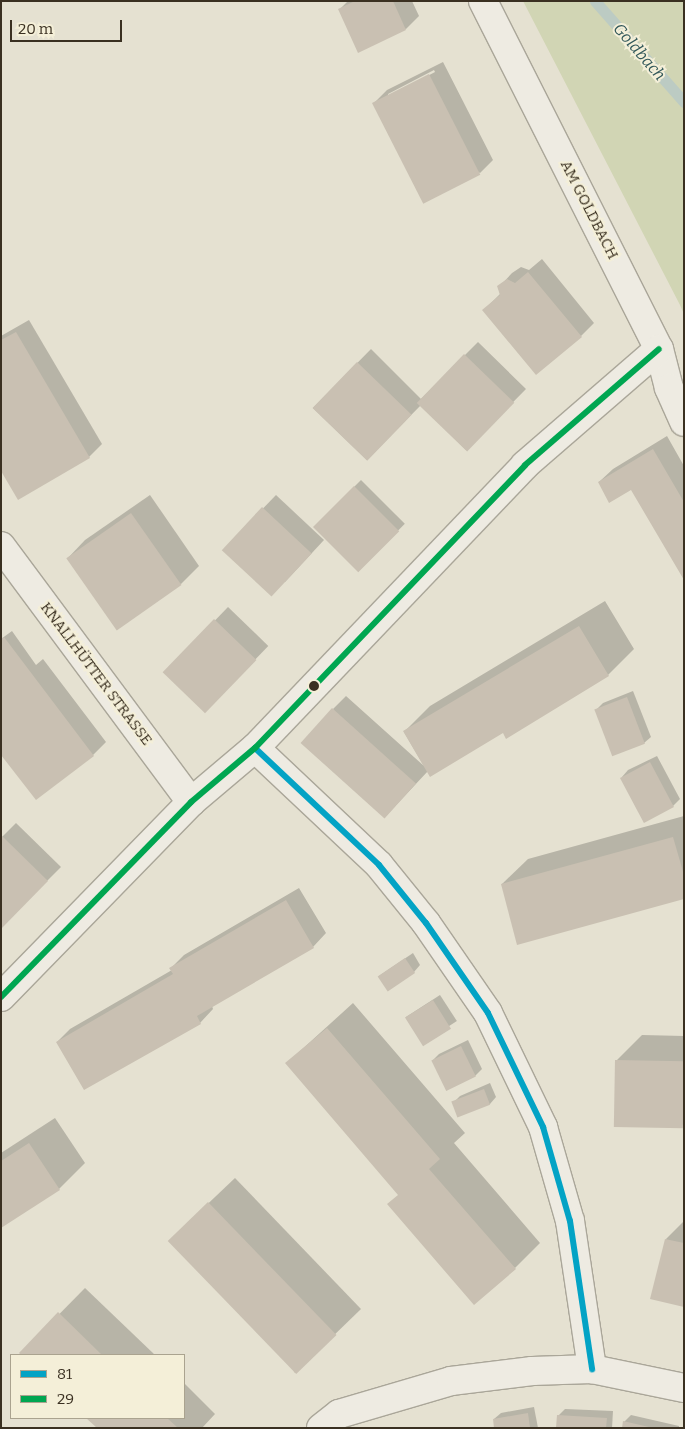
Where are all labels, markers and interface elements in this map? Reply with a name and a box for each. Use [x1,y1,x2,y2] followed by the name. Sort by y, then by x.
[12,10,125,42] scale bar
[609,19,669,85] water label: Goldbach
[18,20,53,38] text: 20 m
[556,157,622,263] street label: AM GOLDBACH
[36,599,156,749] street label: KNALLHÜTTER STRASSE
[309,681,319,691] unlabelled marker
[10,1354,185,1419] legend
[57,1365,72,1383] text: 81
[57,1390,74,1408] text: 29

